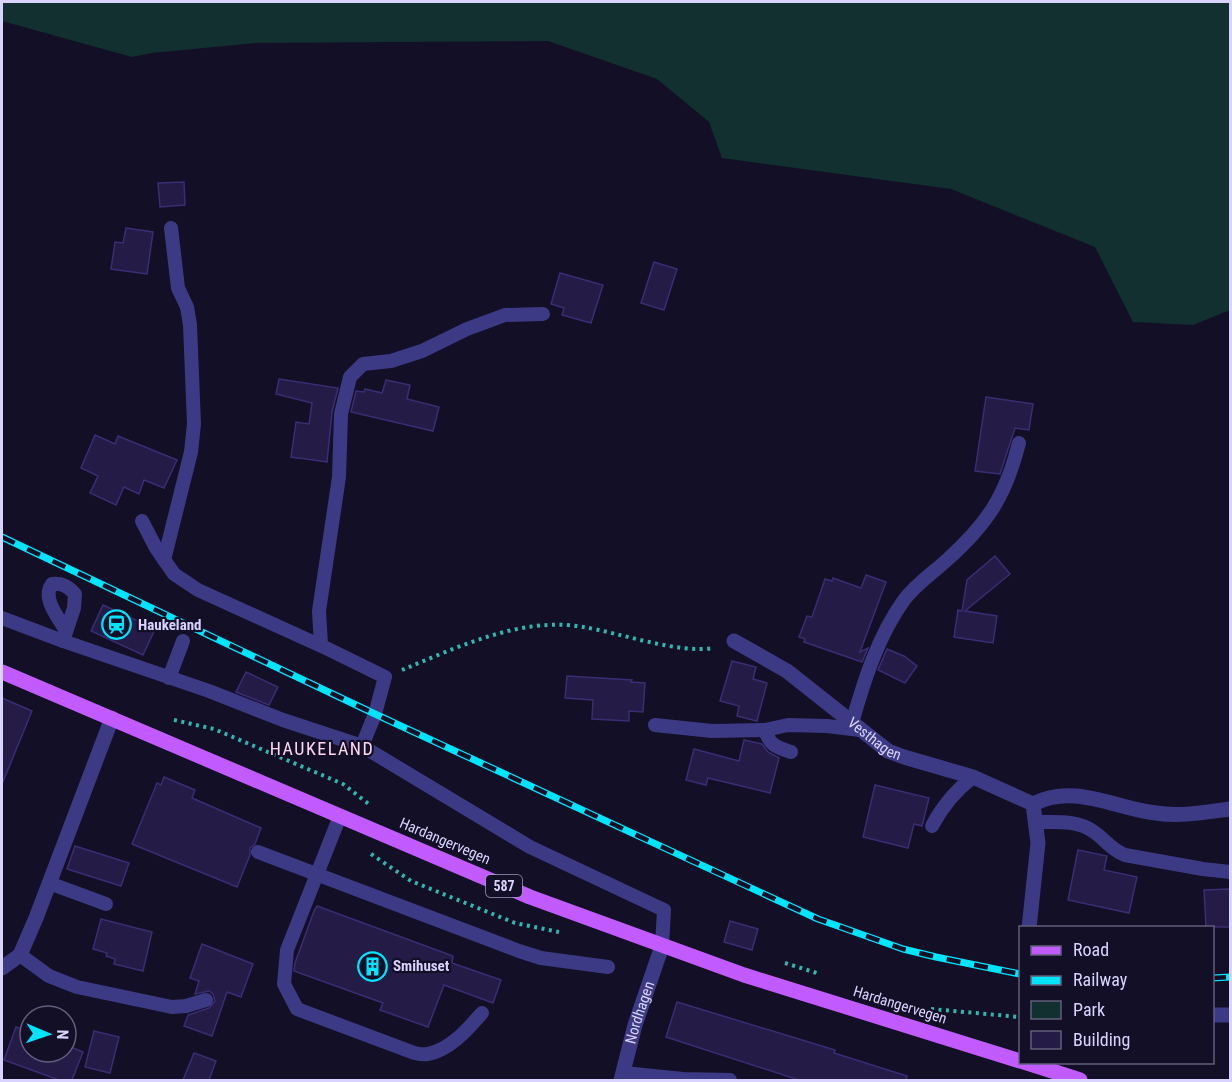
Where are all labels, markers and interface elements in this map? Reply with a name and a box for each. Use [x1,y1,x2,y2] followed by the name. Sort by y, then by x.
[101,609,133,641] station icon: Haukeland
[138,616,202,634] place label: Haukeland
[844,714,904,764] street label: Vesthagen
[270,738,374,759] district label: HAUKELAND
[397,814,493,868] street label: Hardangervegen
[486,875,522,897] road number: 587
[1019,926,1214,1064] legend
[1073,939,1109,960] text: Road
[356,950,388,982] building icon: Smihuset
[393,957,450,975] place label: Smihuset
[1073,969,1128,990] text: Railway
[622,979,658,1046] street label: Nordhagen
[851,982,949,1028] street label: Hardangervegen
[1073,999,1105,1020] text: Park
[18,1004,78,1064] north arrow
[53,1029,72,1040] text: N
[1073,1029,1130,1050] text: Building

